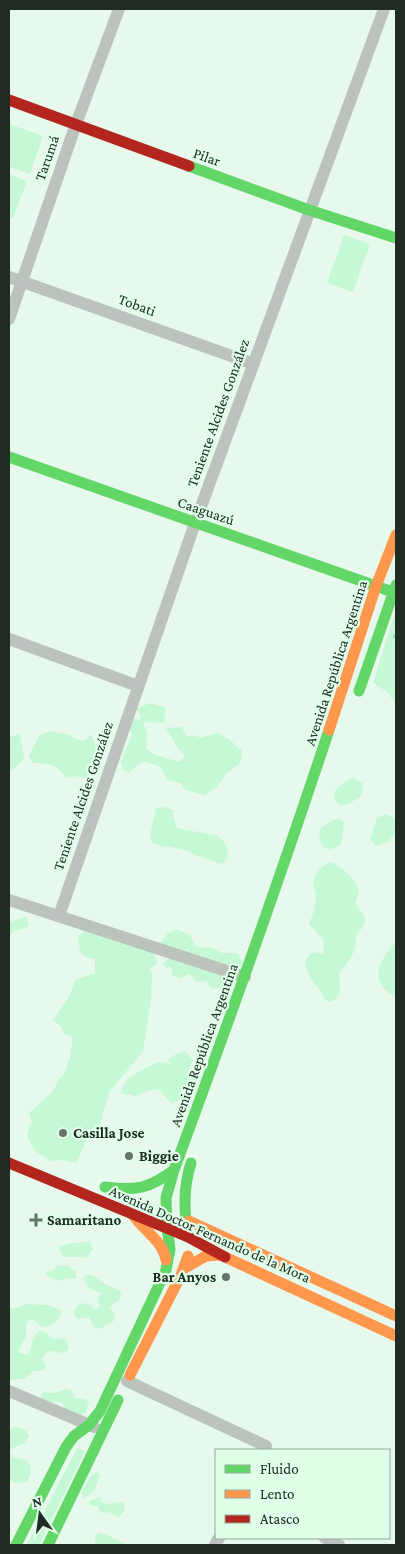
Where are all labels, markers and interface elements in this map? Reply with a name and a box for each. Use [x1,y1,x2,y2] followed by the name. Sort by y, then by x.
[32,133,62,183] street label: Tarumá
[191,145,223,169] street label: Pilar
[116,291,158,319] street label: Tobati
[184,337,252,489] street label: Teniente Alcides González
[175,494,237,529] street label: Caaguazú
[302,578,371,748] street label: Avenida República Argentina
[50,720,116,872] street label: Teniente Alcides González
[167,961,242,1129] street label: Avenida República Argentina
[73,1125,145,1141] place label: Casilla Jose
[57,1127,69,1139] marker: Casilla Jose
[139,1148,179,1164] place label: Biggie
[123,1150,135,1162] marker: Biggie
[107,1182,313,1286] street label: Avenida Doctor Fernando de la Mora
[47,1212,121,1228] place label: Samaritano
[29,1213,43,1227] marker: Samaritano
[153,1269,216,1285] place label: Bar Anyos
[220,1271,232,1283] marker: Bar Anyos
[215,1449,390,1539] legend
[260,1461,299,1477] text: Fluido
[260,1486,294,1502] text: Lento
[15,1489,65,1539] north arrow
[30,1492,44,1510] text: N
[260,1511,300,1527] text: Atasco

